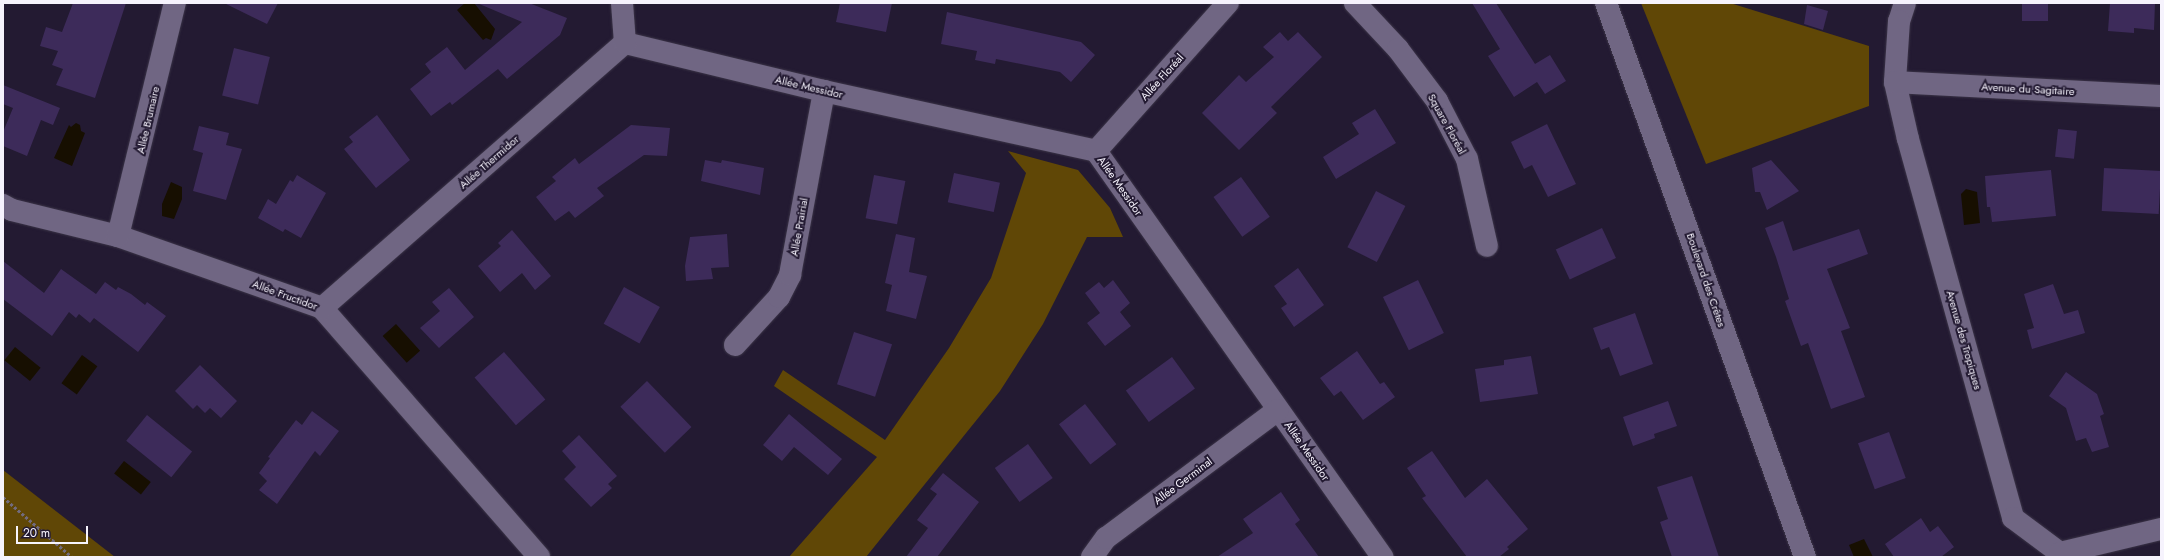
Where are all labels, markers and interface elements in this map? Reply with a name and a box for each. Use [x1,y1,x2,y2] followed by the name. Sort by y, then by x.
[1138,51,1186,103] street label: Allée Floréal
[774,73,844,101] street label: Allée Messidor
[1981,80,2075,98] street label: Avenue du Sagitaire
[134,85,162,155] street label: Allée Brumaire
[1425,91,1469,157] street label: Square Floréal
[456,132,522,192] street label: Allée Thermidor
[1095,154,1145,218] street label: Allée Messidor
[787,197,811,257] street label: Allée Prairial
[1684,231,1728,329] street label: Boulevard des Crêtes
[251,277,319,313] street label: Allée Fructidor
[1944,289,1984,391] street label: Avenue des Tropiques
[1282,419,1332,483] street label: Allée Messidor
[1151,455,1215,507] street label: Allée Germinal
[18,518,90,544] scale bar
[23,524,50,542] text: 20 m

